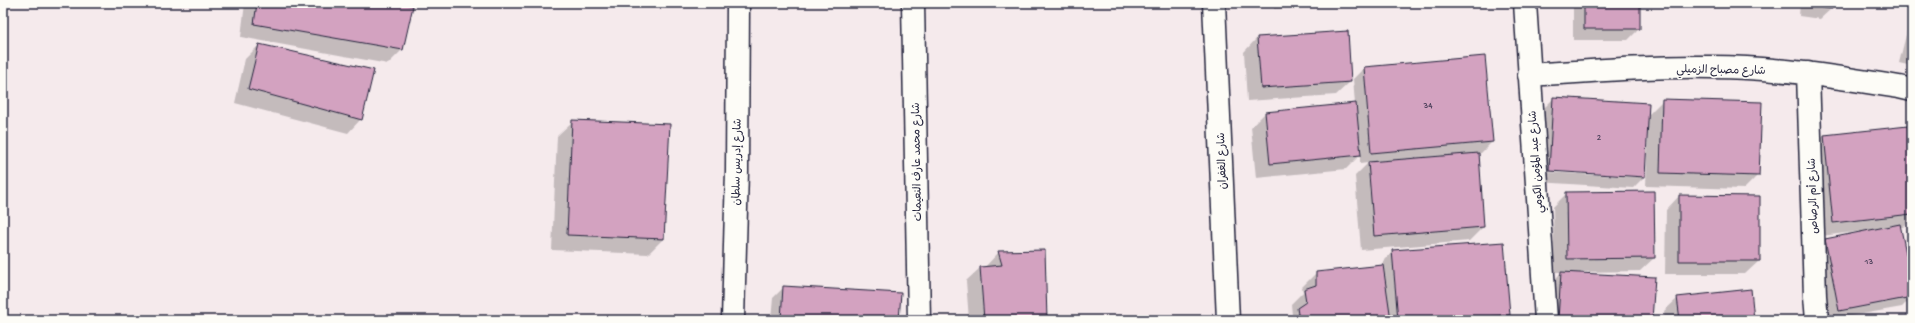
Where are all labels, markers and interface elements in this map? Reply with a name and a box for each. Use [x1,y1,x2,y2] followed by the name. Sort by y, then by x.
[1676,63,1766,81] street label: شارع مصباح الزميلي
[1423,101,1433,112] house number: 34
[910,102,926,221] street label: شارع محمد عارف النعيمات
[1526,110,1550,214] street label: شارع عبد المؤمن الكومي
[730,118,746,206] street label: شارع إدريس سلطان
[1215,132,1231,190] street label: شارع الغفران
[1597,133,1602,144] house number: 2
[1805,158,1822,234] street label: شارع أم الرصاص
[1864,257,1873,268] house number: 13

